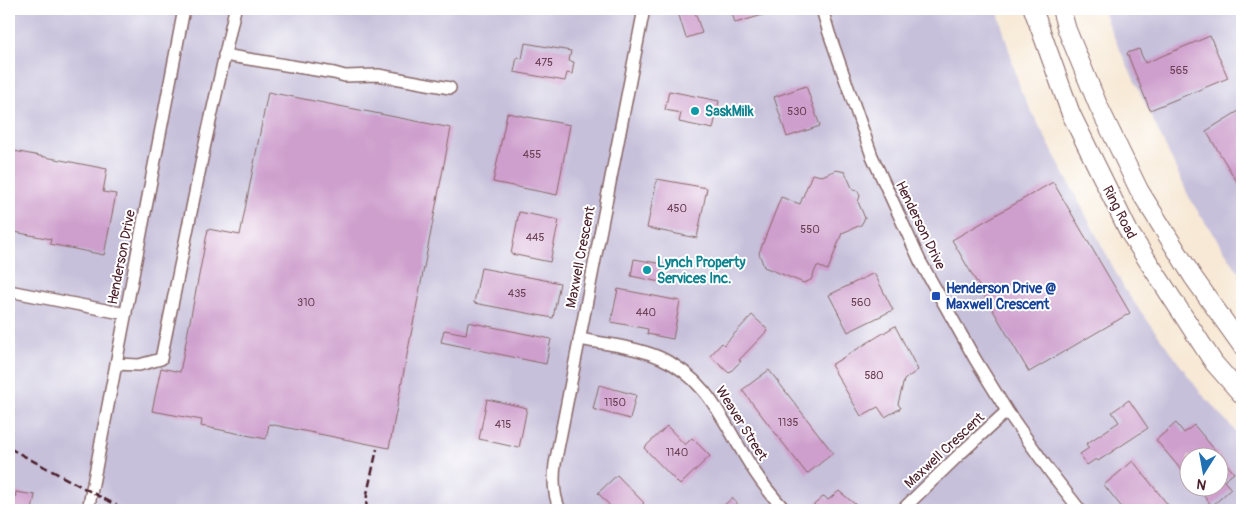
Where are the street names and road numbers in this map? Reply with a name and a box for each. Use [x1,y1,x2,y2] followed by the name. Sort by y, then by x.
[892,178,949,272] street label: Henderson Drive
[1099,183,1140,242] street label: Ring Road
[562,204,599,309] street label: Maxwell Crescent
[104,208,139,306] street label: Henderson Drive
[712,383,771,464] street label: Weaver Street
[901,409,988,492] street label: Maxwell Crescent

